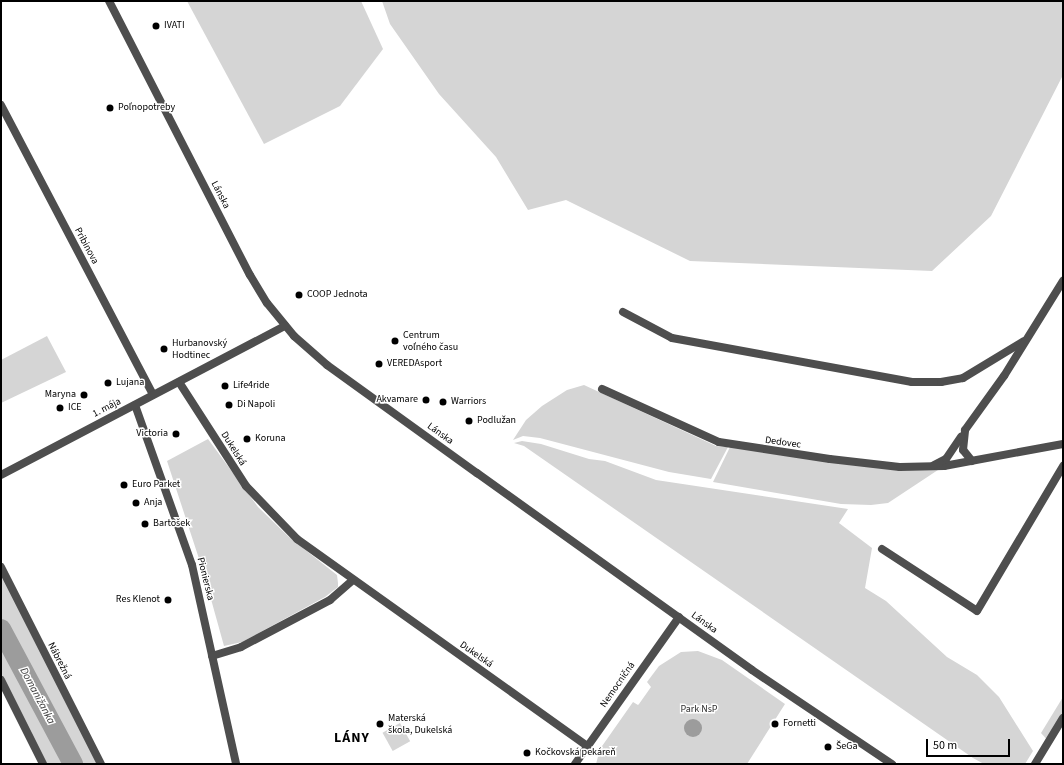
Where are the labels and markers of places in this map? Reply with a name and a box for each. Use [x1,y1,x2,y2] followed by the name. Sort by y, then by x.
[164,20,185,32] place label: IVATI
[151,21,161,31] marker: IVATI
[118,102,175,114] place label: Poľnopotreby
[105,103,115,113] marker: Poľnopotreby
[307,289,368,301] place label: COOP Jednota
[294,290,304,300] marker: COOP Jednota
[403,329,458,352] place label: Centrum voľného času
[390,336,400,346] marker: Centrum voľného času
[172,337,227,360] place label: Hurbanovský Hodtinec
[159,344,169,354] marker: Hurbanovský Hodtinec
[387,358,442,370] place label: VEREDAsport
[374,359,384,369] marker: VEREDAsport
[116,377,144,389] place label: Lujana
[103,378,113,388] marker: Lujana
[233,380,270,392] place label: Life4ride
[220,381,230,391] marker: Life4ride
[45,389,76,401] place label: Maryna
[79,390,89,400] marker: Maryna
[376,394,418,406] place label: Akvamare
[421,395,431,405] marker: Akvamare
[451,396,486,408] place label: Warriors
[438,397,448,407] marker: Warriors
[237,399,275,411] place label: Di Napoli
[224,400,234,410] marker: Di Napoli
[68,402,82,414] place label: ICE
[55,403,65,413] marker: ICE
[477,415,516,427] place label: Podlužan
[464,416,474,426] marker: Podlužan
[136,428,168,440] place label: Victoria
[171,429,181,439] marker: Victoria
[255,433,286,445] place label: Koruna
[242,434,252,444] marker: Koruna
[132,479,180,491] place label: Euro Parket
[119,480,129,490] marker: Euro Parket
[144,497,162,509] place label: Anja
[131,498,141,508] marker: Anja
[153,518,190,530] place label: Bartošek
[140,519,150,529] marker: Bartošek
[116,594,160,606] place label: Res Klenot
[163,595,173,605] marker: Res Klenot
[388,712,452,736] place label: Materská škola, Dukelská
[783,718,816,730] place label: Fornetti
[375,719,385,729] marker: Materská škola, Dukelská
[770,719,780,729] marker: Fornetti
[836,741,858,753] place label: ŠeGa
[823,742,833,752] marker: ŠeGa
[535,747,616,759] place label: Kočkovská pekáreň
[522,748,532,758] marker: Kočkovská pekáreň

